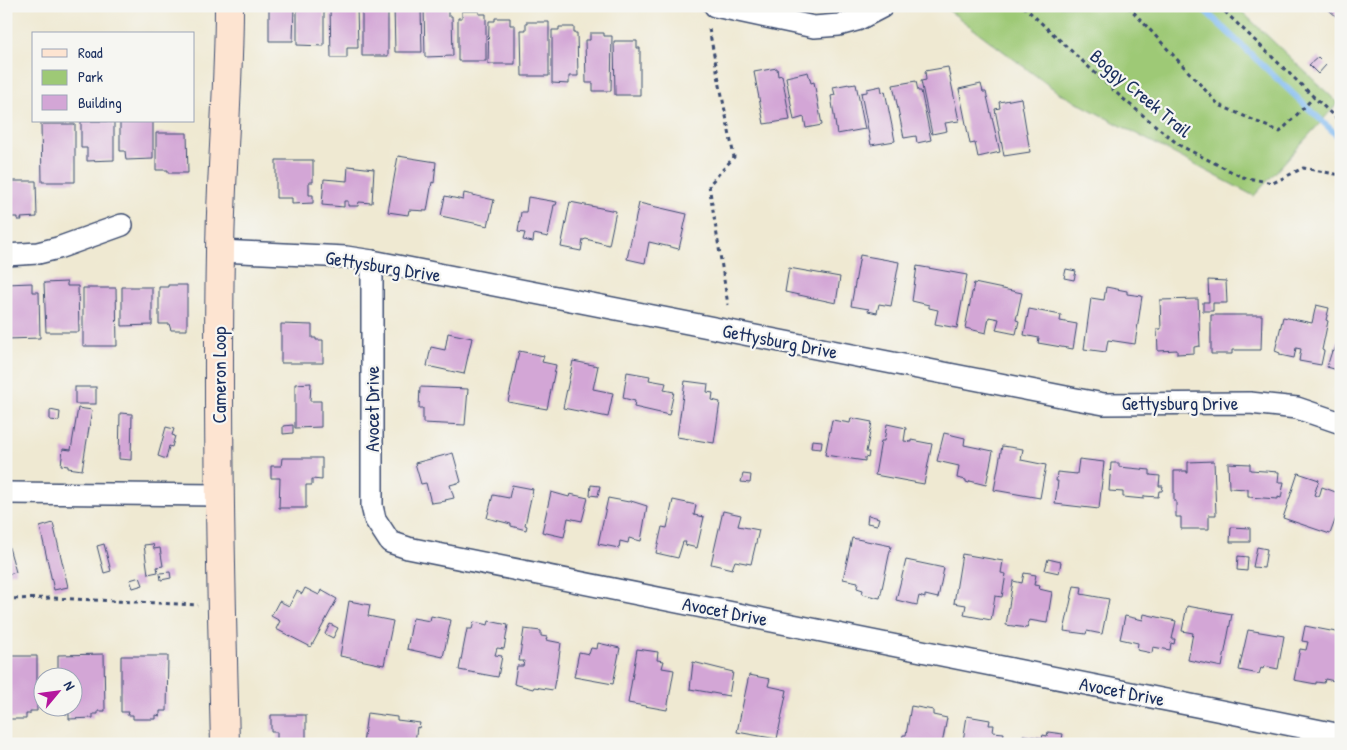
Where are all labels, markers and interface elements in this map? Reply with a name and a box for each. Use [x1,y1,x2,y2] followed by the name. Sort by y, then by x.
[32,32,195,122] legend
[78,42,103,63] text: Road
[1085,43,1198,144] street label: Boggy Creek Trail
[78,66,103,87] text: Park
[78,92,122,113] text: Building
[323,244,443,288] street label: Gettysburg Drive
[720,317,840,365] street label: Gettysburg Drive
[206,327,232,423] street label: Cameron Loop
[359,366,385,452] street label: Avocet Drive
[1122,390,1239,416] street label: Gettysburg Drive
[680,590,770,632] street label: Avocet Drive
[32,668,82,718] north arrow
[1077,670,1167,712] street label: Avocet Drive
[60,678,80,694] text: N

